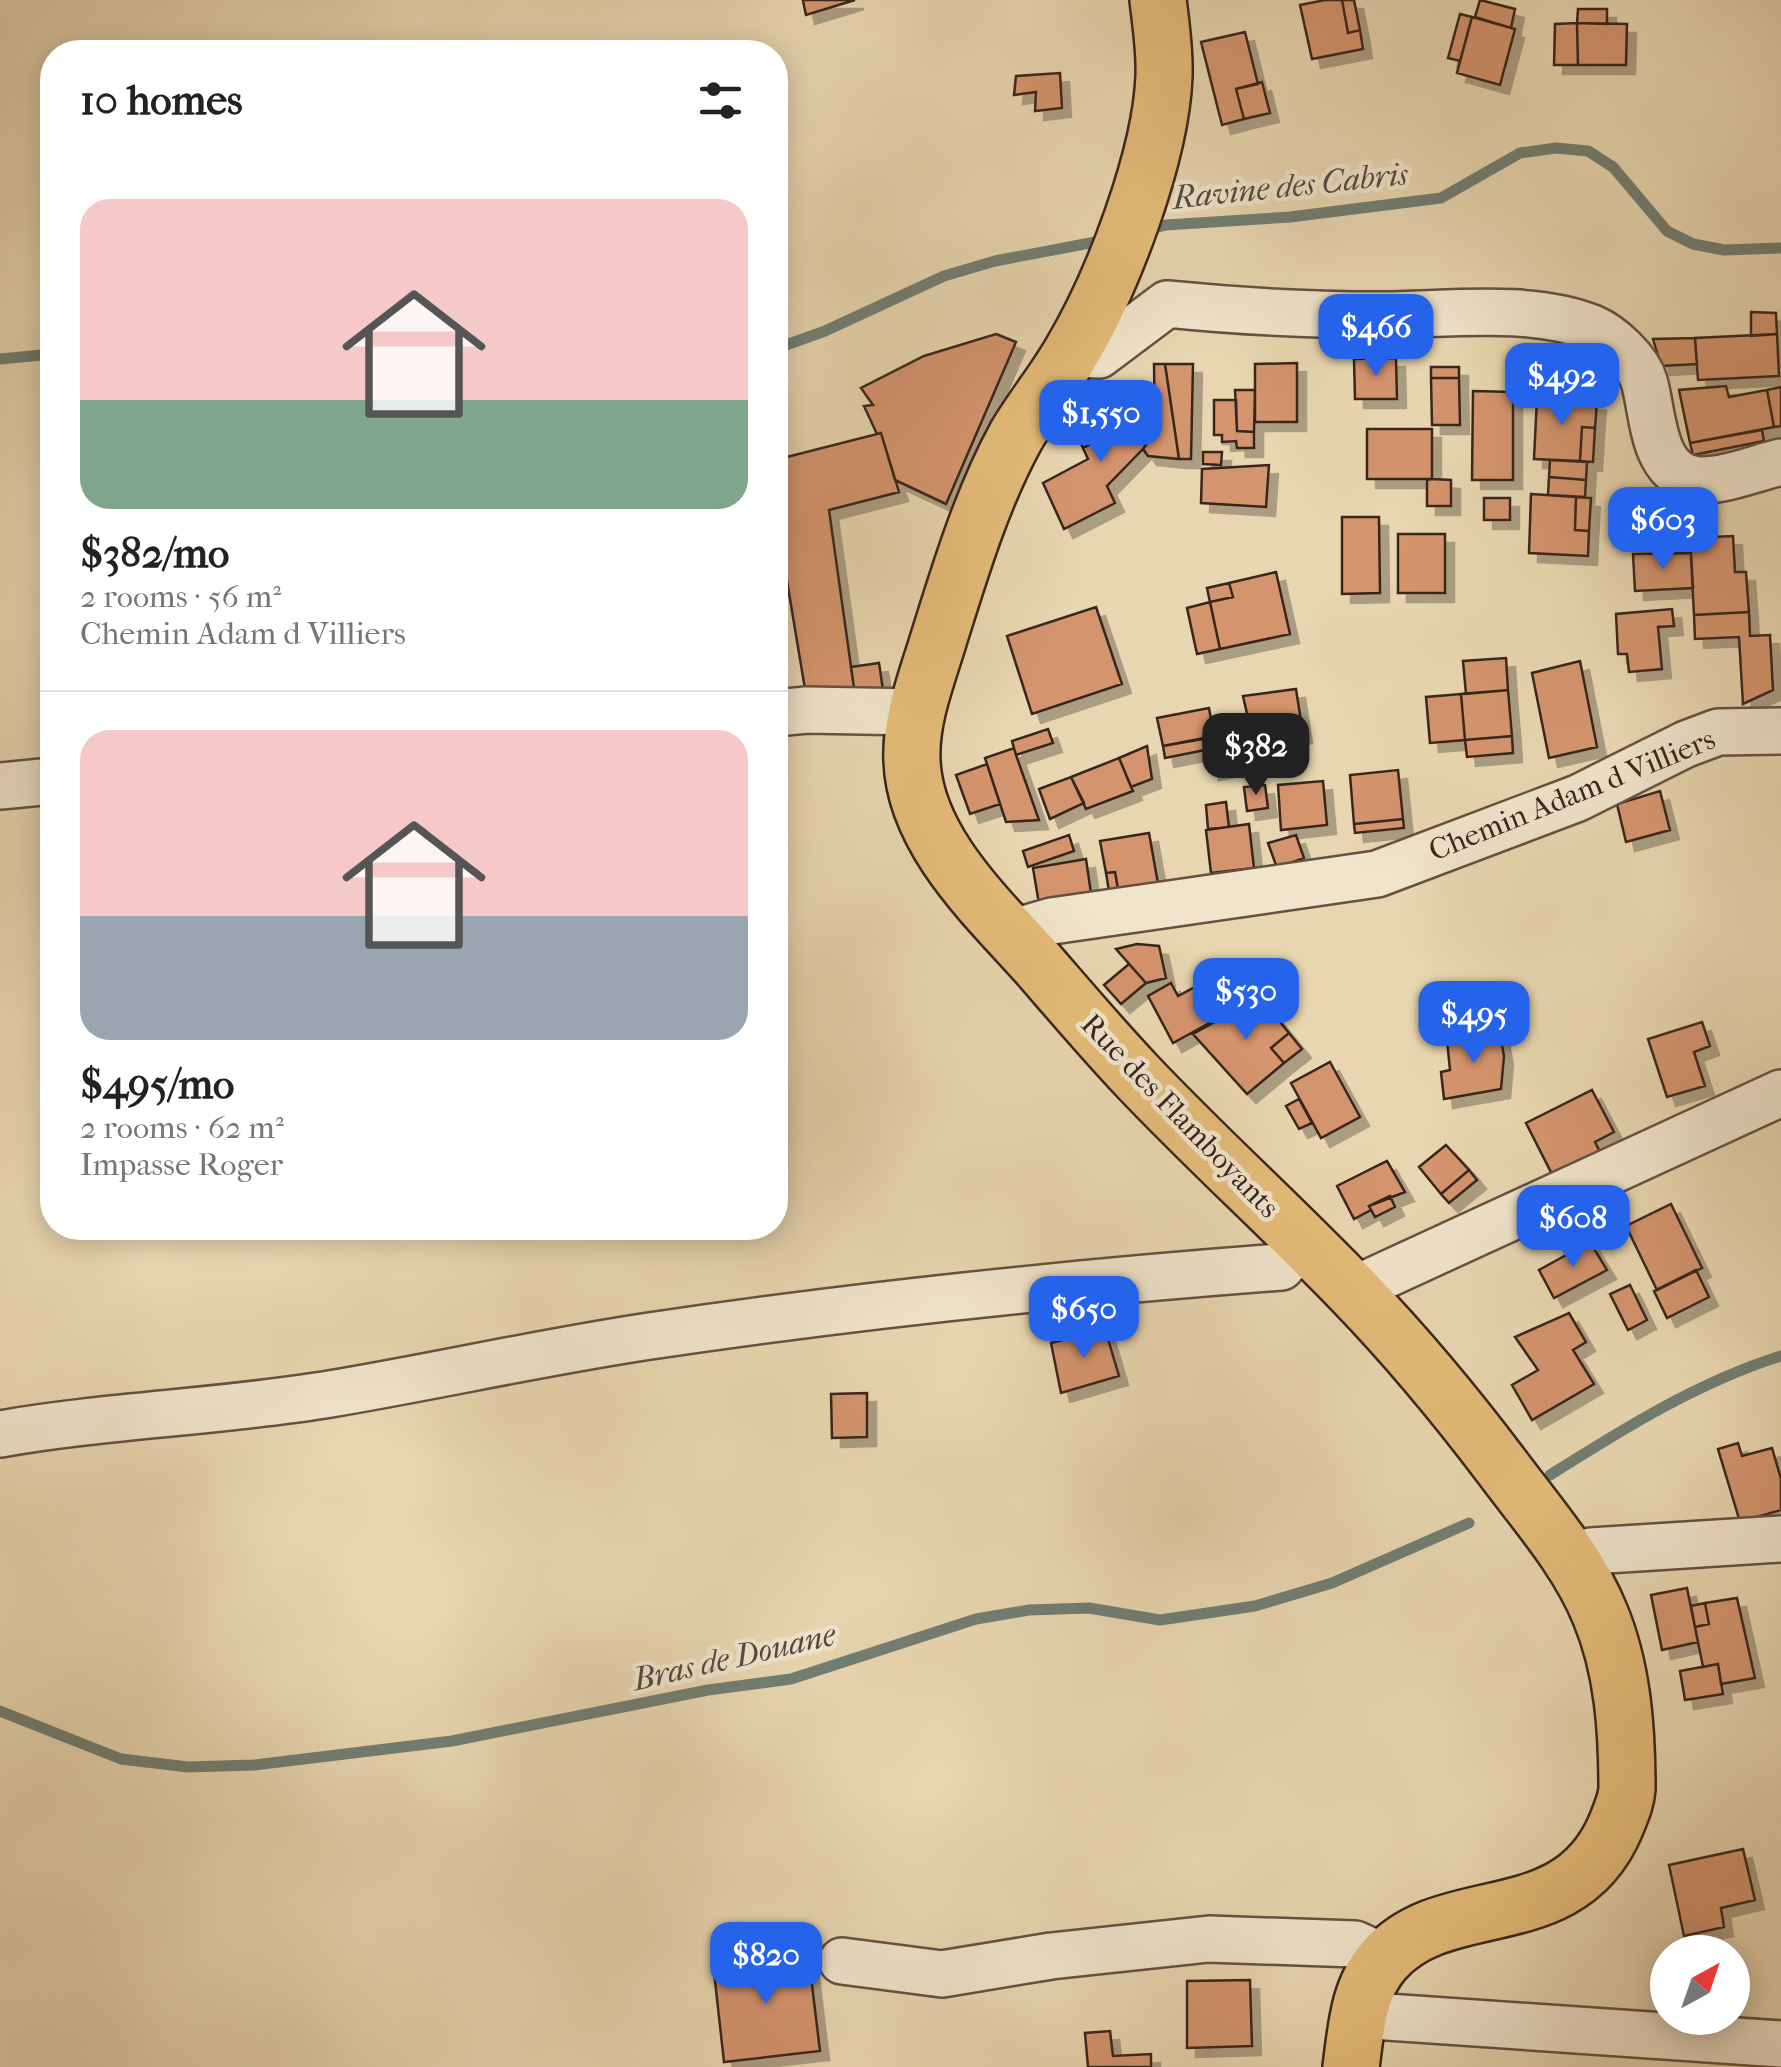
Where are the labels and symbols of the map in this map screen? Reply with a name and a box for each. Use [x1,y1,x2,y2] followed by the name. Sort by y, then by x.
[1169,155,1410,217] water label: Ravine des Cabris
[1317,294,1435,379] pin: $466
[1503,343,1621,428] pin: $492
[1020,380,1182,465] pin: $1,550
[1604,487,1722,572] pin: $603
[1197,713,1315,798] pin: $382
[1424,722,1720,868] street label: Chemin Adam d Villiers
[1187,958,1305,1043] pin: $530
[1415,981,1533,1066] pin: $495
[1074,1007,1286,1225] street label: Rue des Flamboyants
[1514,1185,1632,1270] pin: $608
[1025,1276,1143,1361] pin: $650
[627,1615,840,1699] water label: Bras de Douane
[707,1922,825,2007] pin: $820
[1650,1935,1750,2035] north arrow

